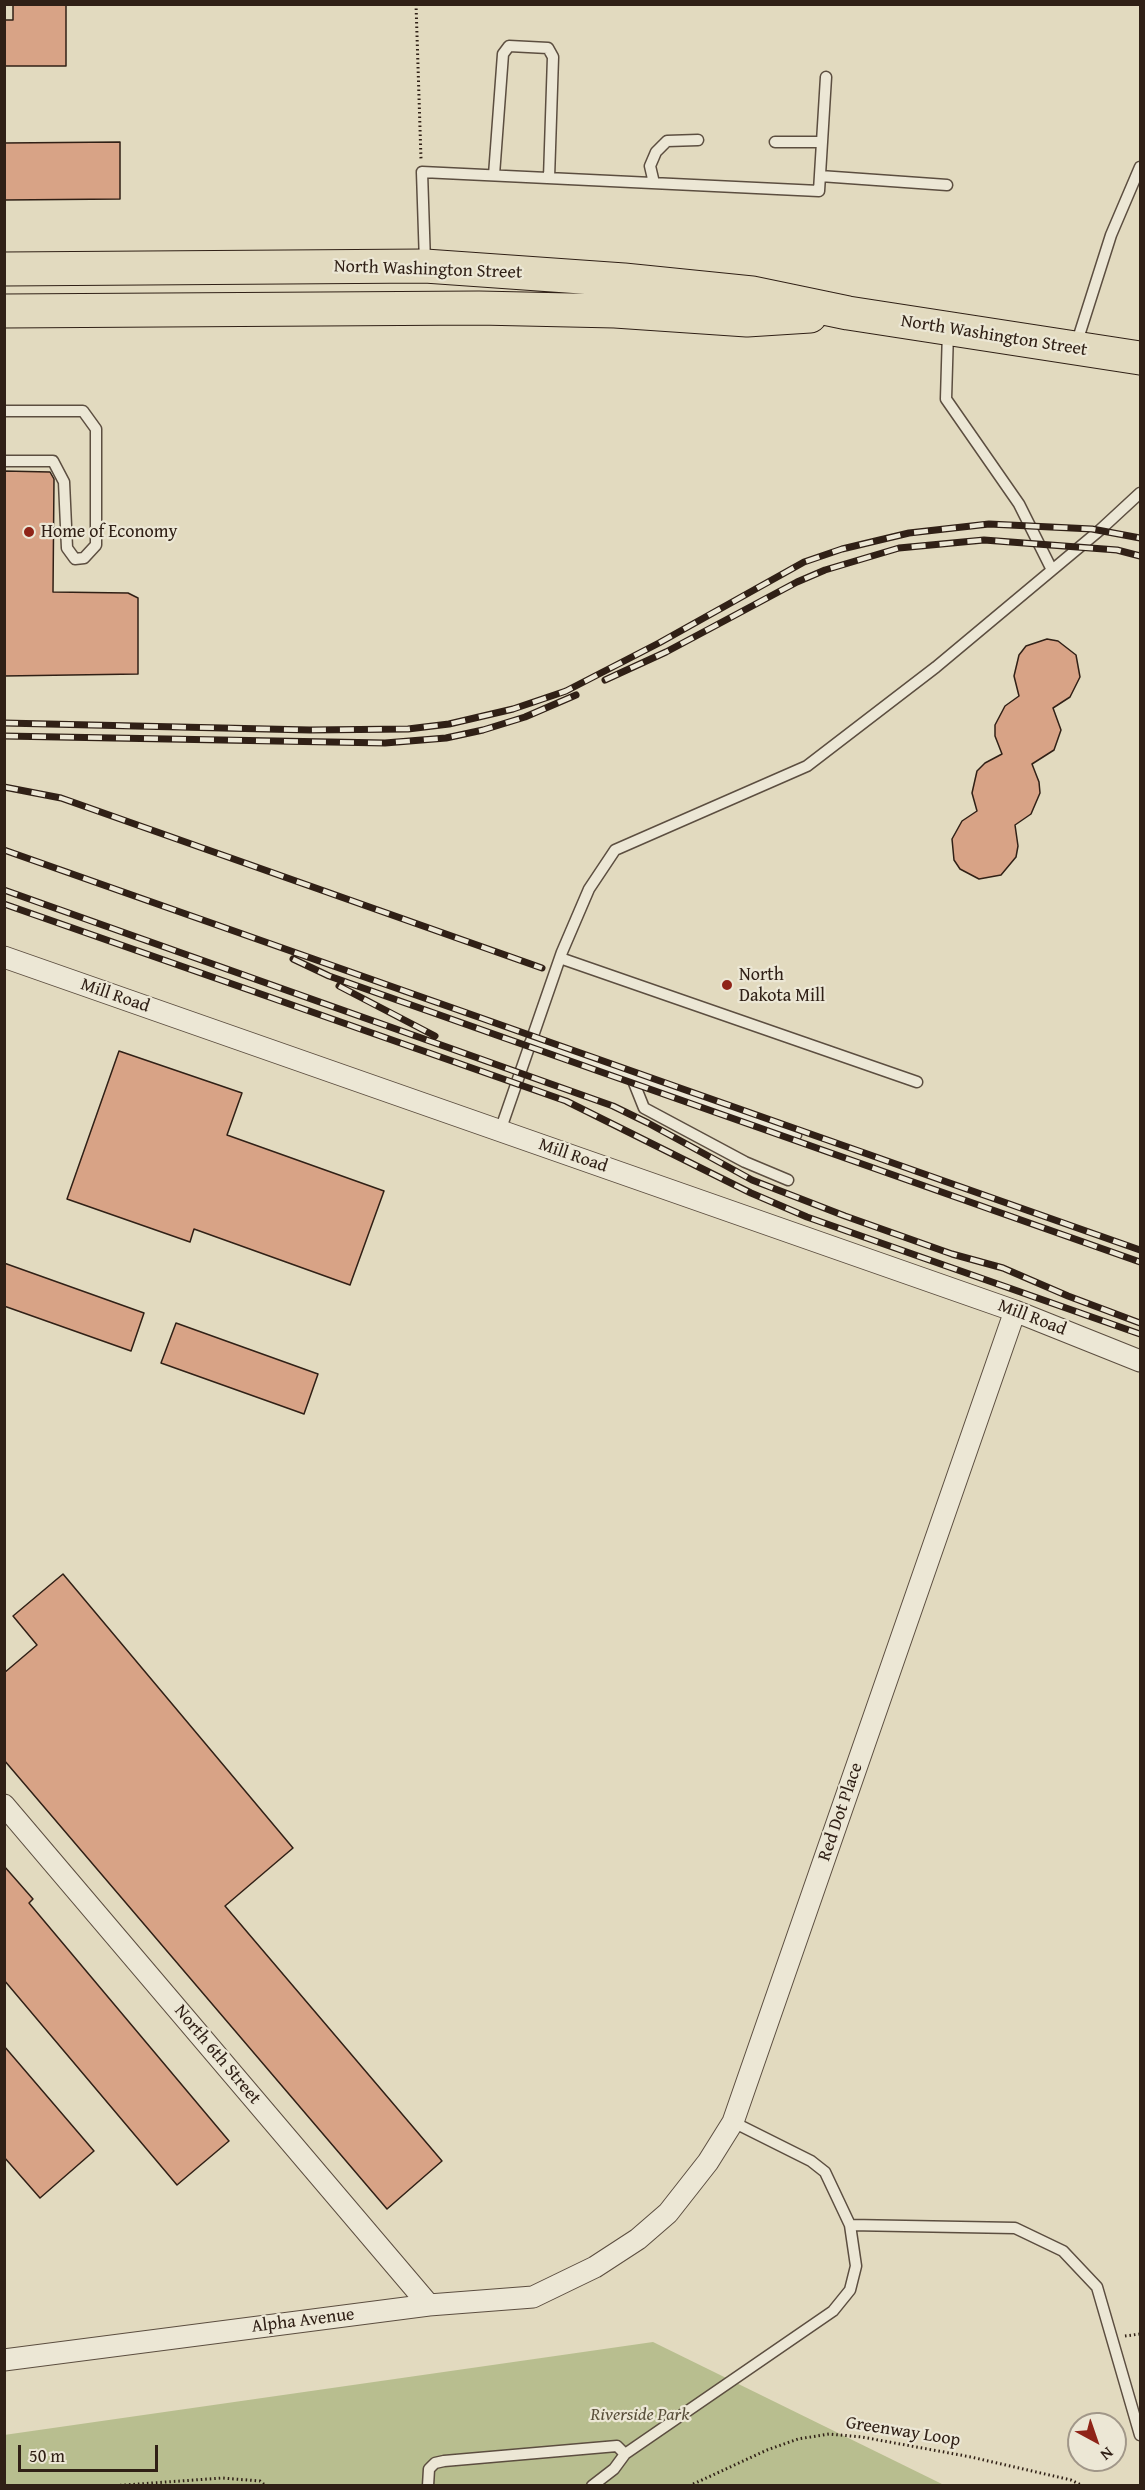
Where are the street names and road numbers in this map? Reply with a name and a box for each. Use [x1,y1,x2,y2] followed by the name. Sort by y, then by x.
[333,256,523,284] street label: North Washington Street
[899,311,1089,361] street label: North Washington Street
[78,974,152,1018] street label: Mill Road
[536,1134,610,1178] street label: Mill Road
[995,1295,1069,1341] street label: Mill Road
[814,1760,868,1864] street label: Red Dot Place
[169,2001,265,2109] street label: North 6th Street
[250,2304,356,2338] street label: Alpha Avenue
[844,2412,962,2452] street label: Greenway Loop

